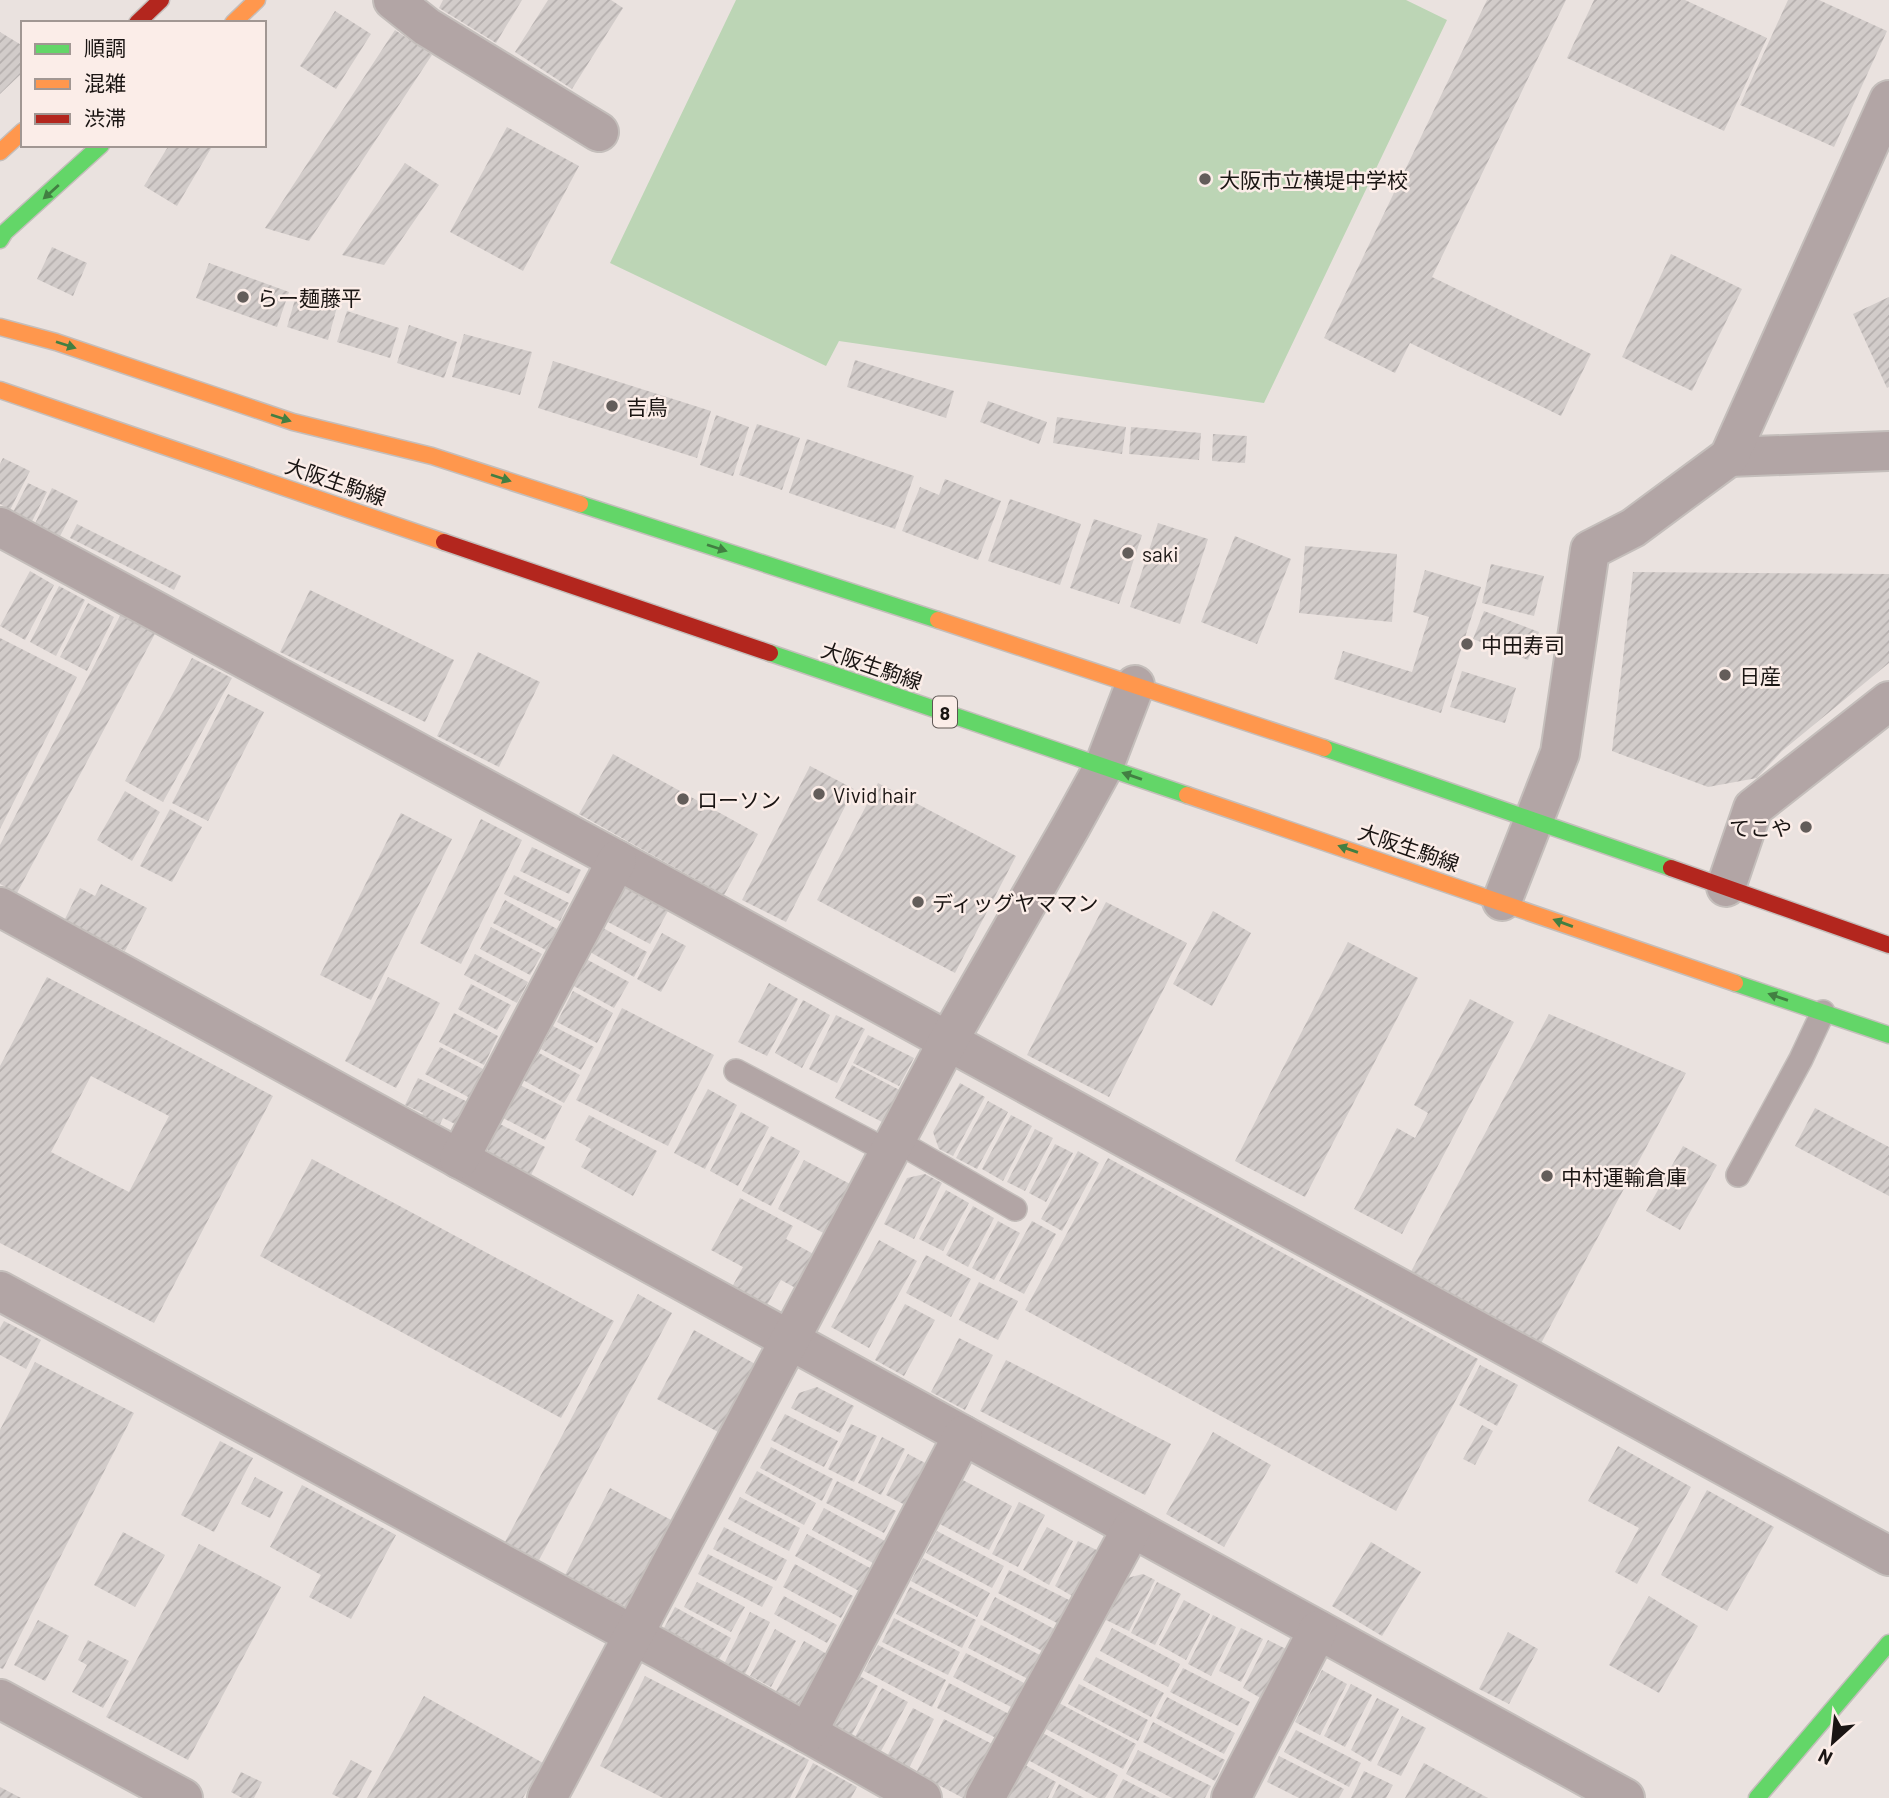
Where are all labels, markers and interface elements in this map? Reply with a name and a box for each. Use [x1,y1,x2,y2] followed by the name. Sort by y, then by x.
[21,21,266,147] legend
[84,35,126,60] text: 順調
[84,70,126,95] text: 混雑
[84,105,126,130] text: 渋滞
[1219,167,1408,192] place label: 大阪市立横堤中学校
[1197,171,1213,187] marker: 大阪市立横堤中学校
[43,183,60,199] one-way arrow
[257,285,362,310] place label: らー麺藤平
[235,289,251,305] marker: らー麺藤平
[55,340,76,351] one-way arrow
[626,394,668,419] place label: 吉鳥
[604,398,620,414] marker: 吉鳥
[271,414,292,424] one-way arrow
[282,452,390,510] street label: 大阪生駒線
[490,473,511,484] one-way arrow
[1142,541,1179,566] place label: saki
[707,543,728,554] one-way arrow
[1120,545,1136,561] marker: saki
[1481,632,1565,657] place label: 中田寿司
[818,636,926,694] street label: 大阪生駒線
[1459,636,1475,652] marker: 中田寿司
[1739,663,1781,688] place label: 日産
[1717,667,1733,683] marker: 日産
[933,696,957,727] road number: 8
[1122,770,1143,781] one-way arrow
[833,782,917,807] place label: Vivid hair
[811,786,827,802] marker: Vivid hair
[697,787,781,812] place label: ローソン
[675,791,691,807] marker: ローソン
[1729,815,1792,840] place label: てこや
[1355,818,1463,876] street label: 大阪生駒線
[1798,819,1814,835] marker: てこや
[1337,843,1358,854] one-way arrow
[932,890,1099,915] place label: ディッグヤママン
[910,894,926,910] marker: ディッグヤママン
[1552,917,1573,928] one-way arrow
[1768,991,1789,1002] one-way arrow
[1561,1164,1687,1189] place label: 中村運輸倉庫
[1539,1168,1555,1184] marker: 中村運輸倉庫
[1798,1707,1868,1777] north arrow
[1814,1744,1836,1771] text: N

